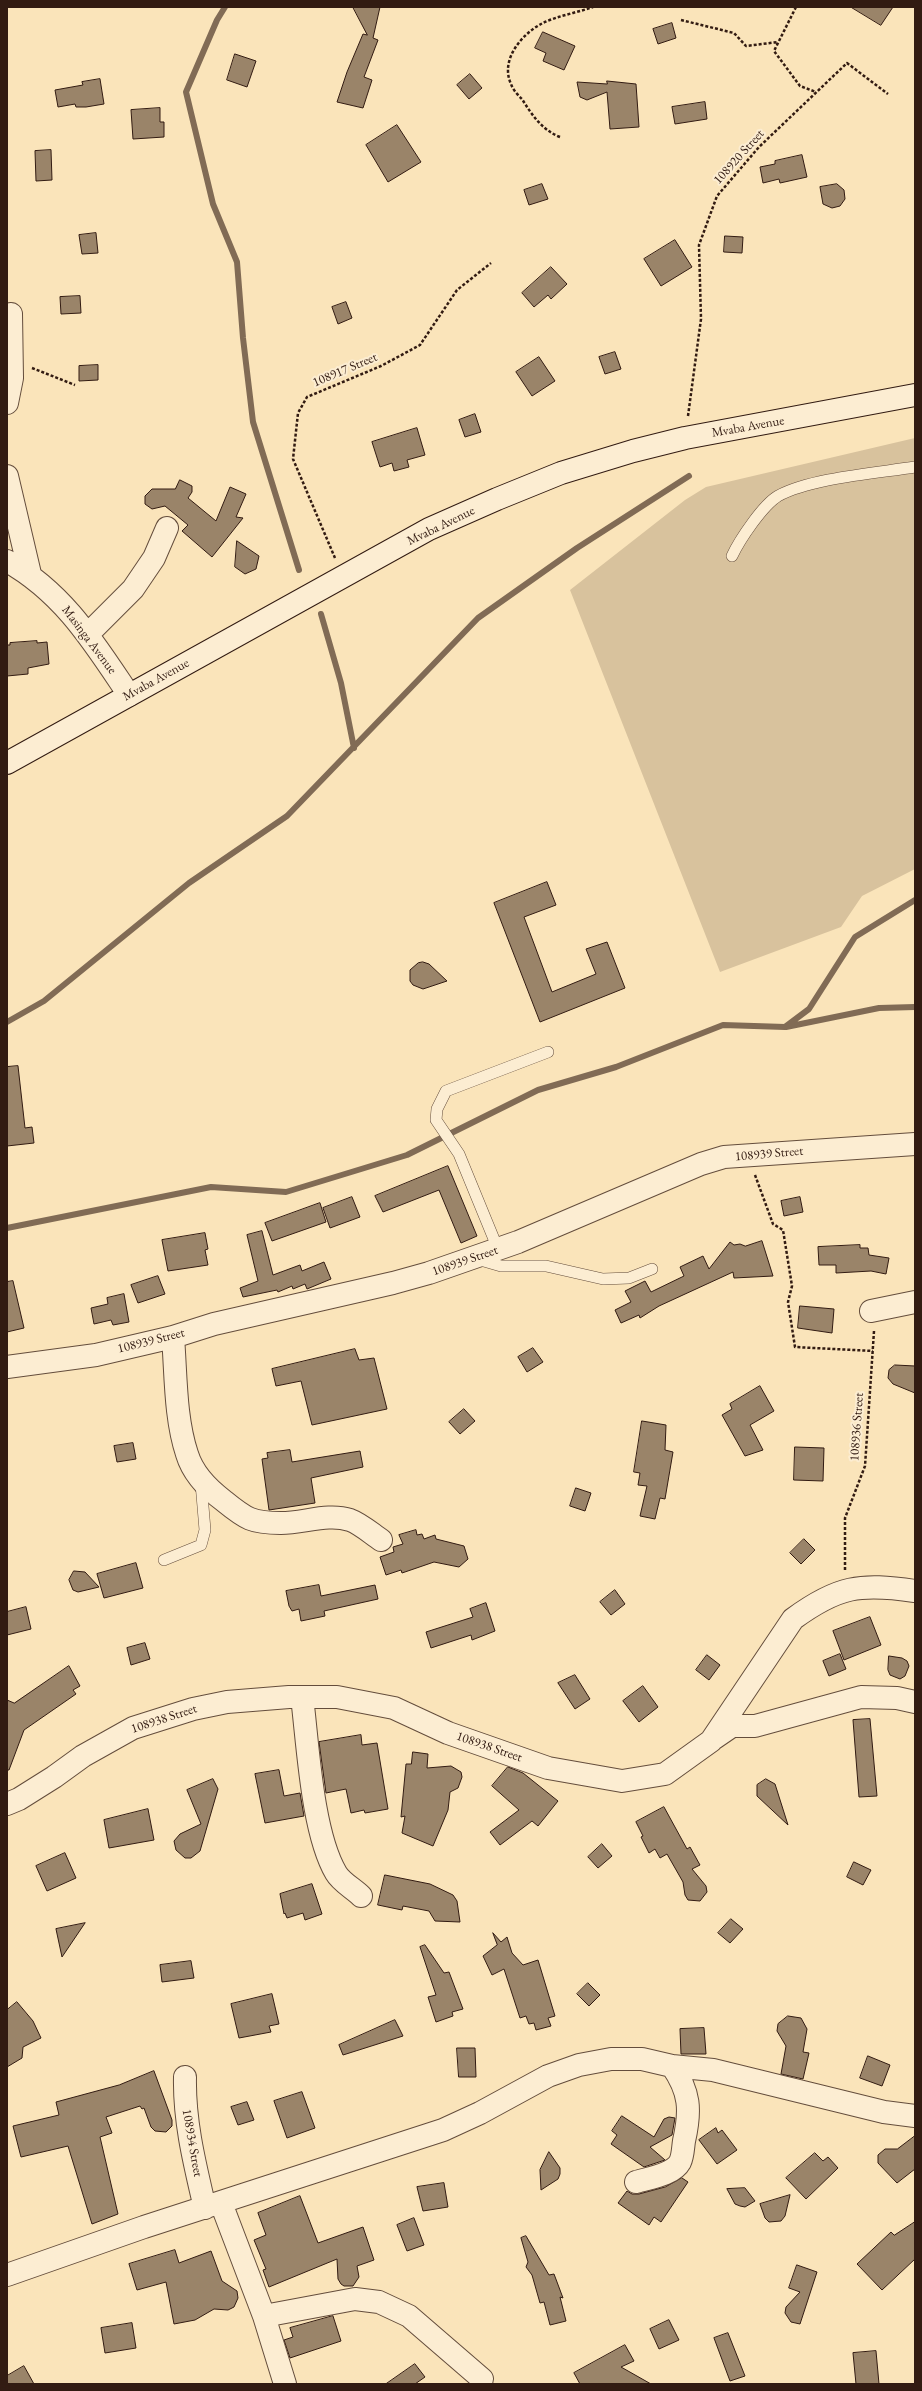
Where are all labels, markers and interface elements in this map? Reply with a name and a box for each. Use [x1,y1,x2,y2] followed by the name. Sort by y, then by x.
[710,126,768,188] street label: 108920 Street
[310,349,380,391] street label: 108917 Street
[710,413,786,441] street label: Mvaba Avenue
[405,503,477,549] street label: Mvaba Avenue
[58,603,120,677] street label: Masinga Avenue
[120,655,192,705] street label: Mvaba Avenue
[734,1143,804,1165] street label: 108939 Street
[430,1242,500,1280] street label: 108939 Street
[116,1325,186,1357] street label: 108939 Street
[847,1392,867,1462] street label: 108936 Street
[129,1701,199,1737] street label: 108938 Street
[454,1728,524,1766] street label: 108938 Street
[178,2108,206,2178] street label: 108934 Street

